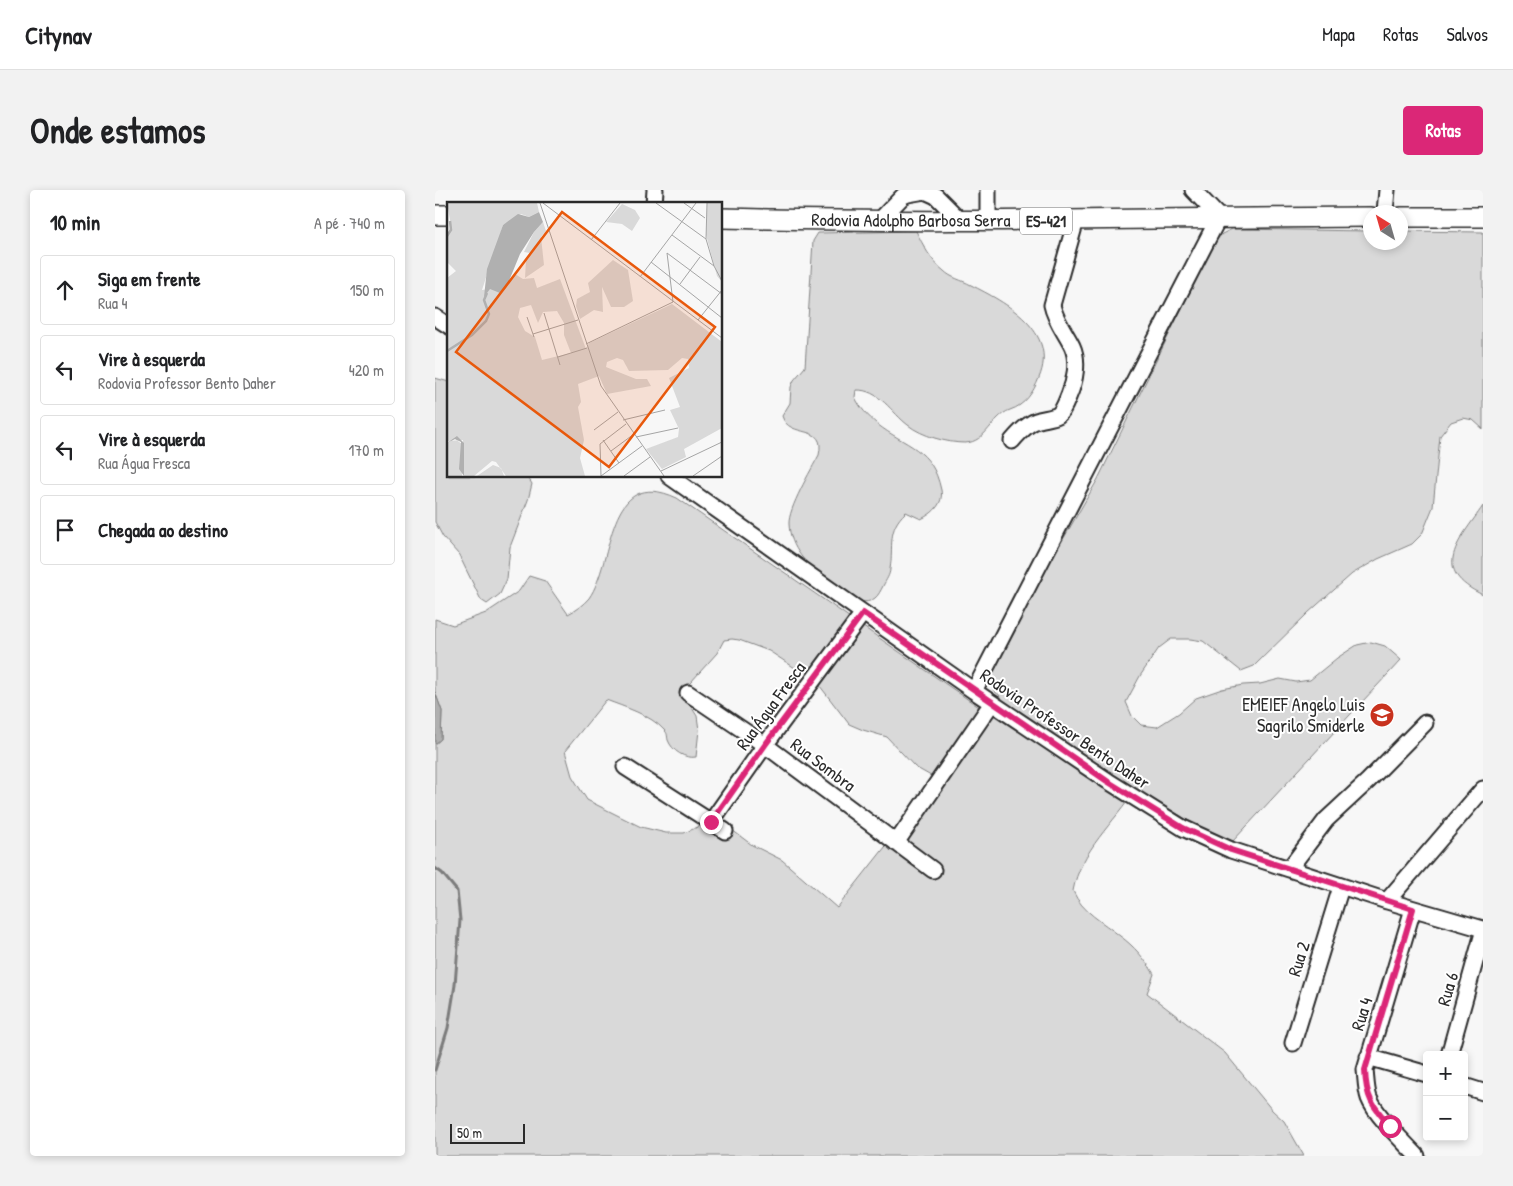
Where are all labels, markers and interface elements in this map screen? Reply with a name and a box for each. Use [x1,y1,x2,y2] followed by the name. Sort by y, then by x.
[25,19,92,51] text: Citynav
[1322,22,1355,47] text: Mapa
[1383,22,1419,47] text: Rotas
[1447,22,1488,47] text: Salvos
[1403,106,1483,155] button: Rotas
[30,107,205,154] text: Onde estamos
[447,202,723,478] inset map
[1363,205,1408,250] north arrow
[811,207,1011,233] street label: Rodovia Adolpho Barbosa Serra
[50,208,100,237] text: 10 min
[1020,208,1072,234] road number: ES-421
[314,212,385,234] text: A pé · 740 m
[98,266,201,292] text: Siga em frente
[51,276,79,304] icon: ahead
[350,279,384,301] text: 150 m
[98,292,128,314] text: Rua 4
[98,346,205,372] text: Vire à esquerda
[51,356,79,384] icon: left
[349,359,384,381] text: 420 m
[98,372,276,394] text: Rodovia Professor Bento Daher
[98,426,205,452] text: Vire à esquerda
[51,436,79,464] icon: left
[349,439,384,461] text: 170 m
[98,452,190,474] text: Rua Água Fresca
[51,516,79,544] icon: arrive
[98,517,228,543] text: Chegada ao destino
[730,656,811,755] street label: Rua Água Fresca
[975,662,1155,795] street label: Rodovia Professor Bento Daher
[1242,692,1365,738] place label: EMEIEF Angelo Luis Sagrilo Smiderle
[1369,702,1395,728] school or university icon: EMEIEF Angelo Luis Sagrilo Smiderle
[786,732,861,797] street label: Rua Sombra
[700,811,723,834] route end
[1281,938,1316,979] street label: Rua 2
[1431,969,1464,1009] street label: Rua 6
[1345,994,1378,1033] street label: Rua 4
[1423,1051,1468,1141] map controls
[1423,1051,1468,1096] button: +
[1423,1096,1468,1141] button: −
[1379,1115,1402,1138] route start
[450,1121,525,1144] scale bar
[457,1123,482,1142] text: 50 m

